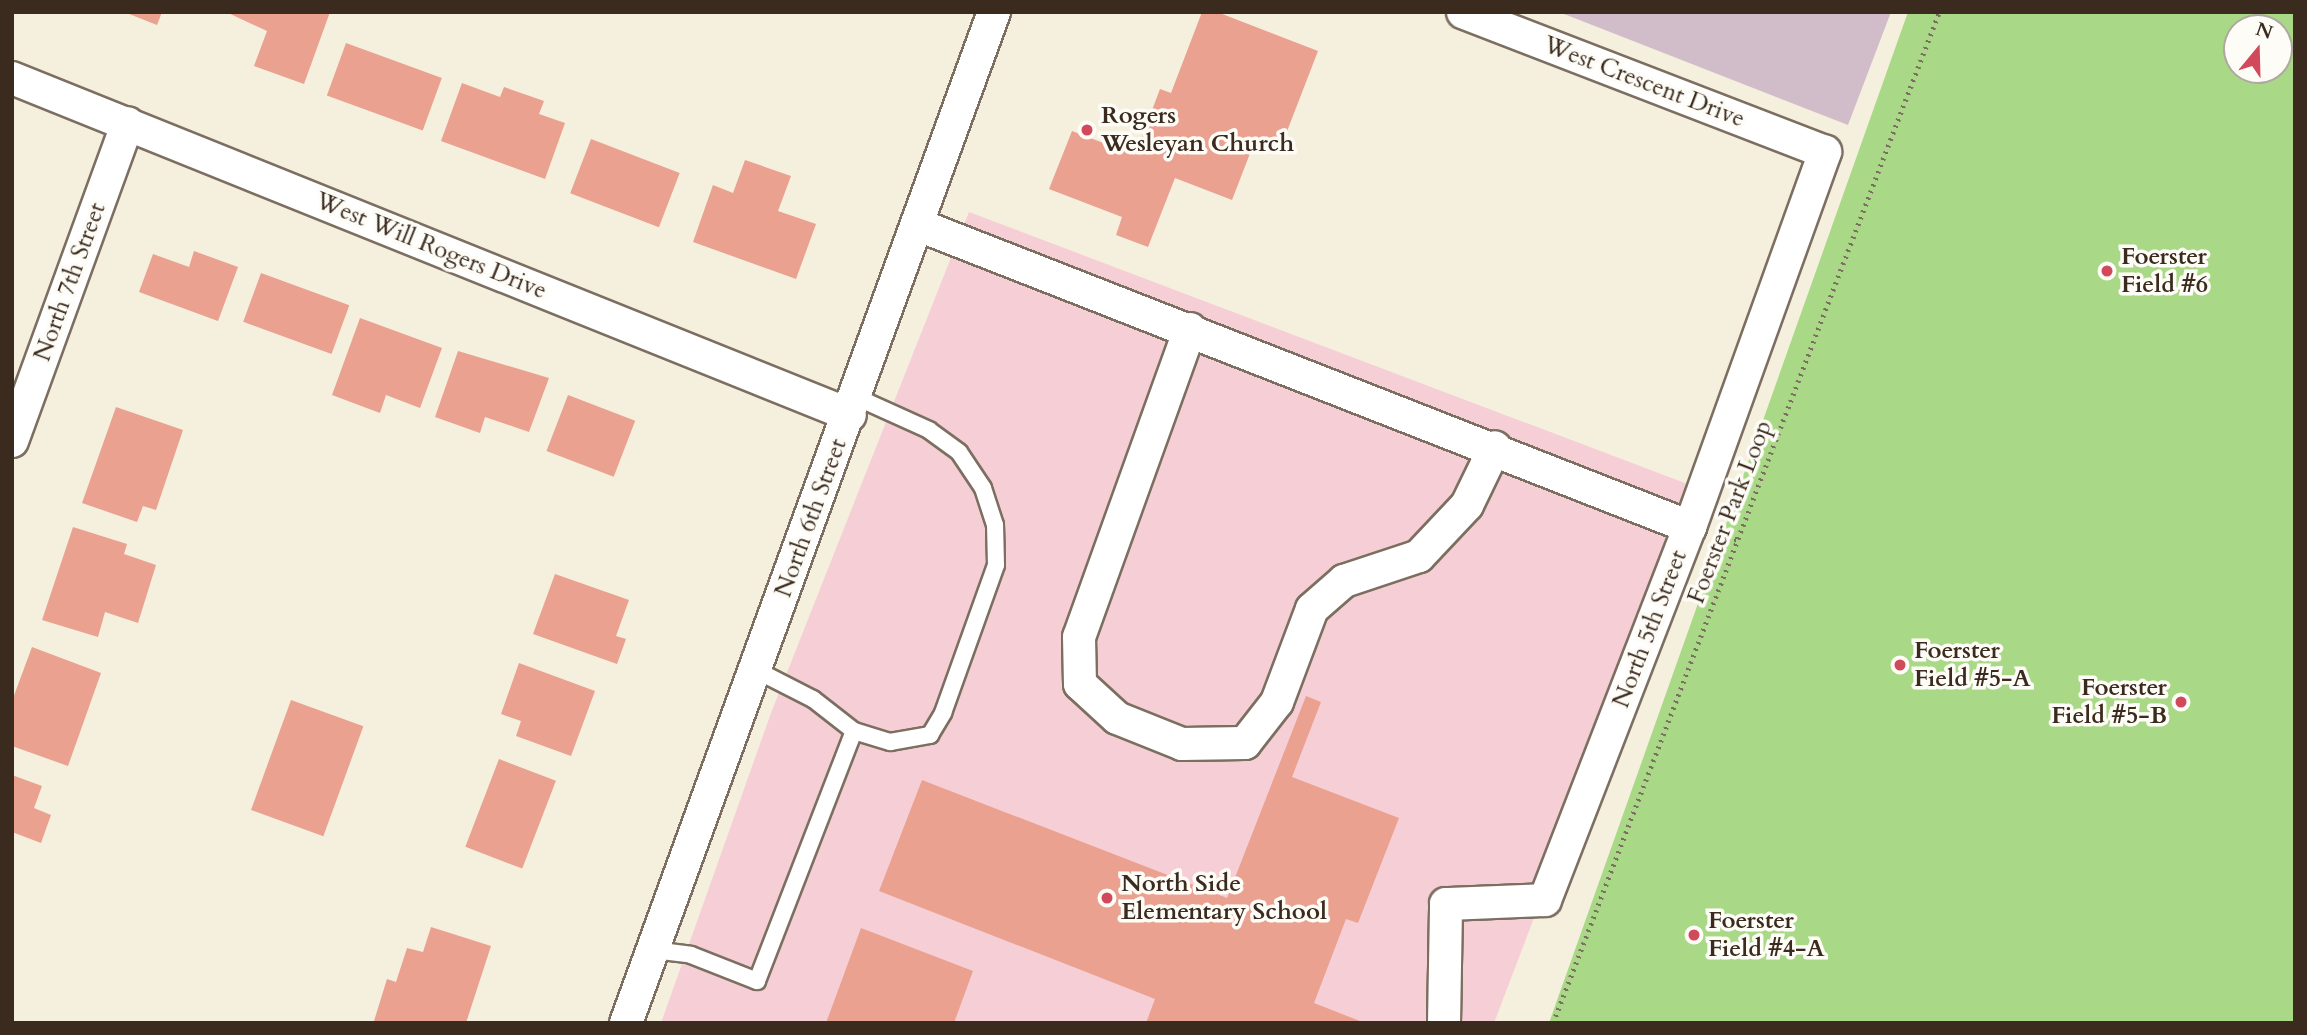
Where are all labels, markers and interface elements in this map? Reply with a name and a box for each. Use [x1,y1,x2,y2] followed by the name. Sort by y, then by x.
[2223,14,2293,84] north arrow
[2252,16,2276,46] text: N
[1539,30,1749,134] street label: West Crescent Drive
[1101,102,1294,158] place label: Rogers Wesleyan Church
[1079,122,1095,138] marker: Rogers Wesleyan Church
[311,186,551,306] street label: West Will Rogers Drive
[28,199,112,365] street label: North 7th Street
[2121,243,2208,299] place label: Foerster Field #6
[2099,263,2115,279] marker: Foerster Field #6
[1682,416,1778,608] street label: Foerster Park Loop
[769,435,853,601] street label: North 6th Street
[1607,546,1693,712] street label: North 5th Street
[1914,637,2031,693] place label: Foerster Field #5-A
[1892,657,1908,673] marker: Foerster Field #5-A
[2051,674,2167,730] place label: Foerster Field #5-B
[2173,694,2189,710] marker: Foerster Field #5-B
[1121,870,1327,926] place label: North Side Elementary School
[1099,890,1115,906] marker: North Side Elementary School
[1708,907,1825,963] place label: Foerster Field #4-A
[1686,927,1702,943] marker: Foerster Field #4-A

